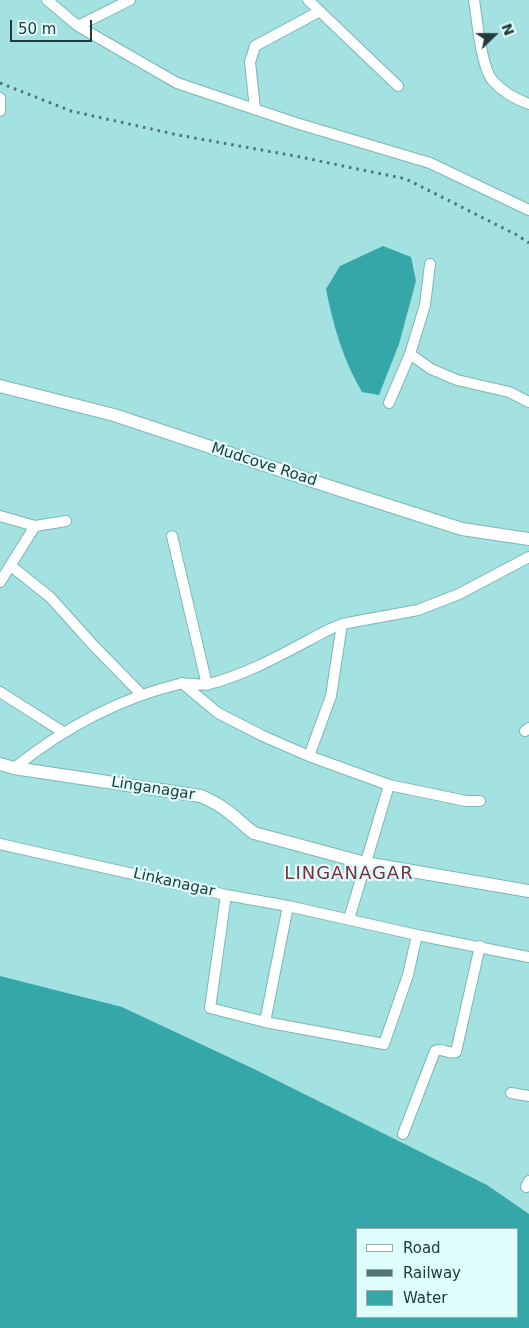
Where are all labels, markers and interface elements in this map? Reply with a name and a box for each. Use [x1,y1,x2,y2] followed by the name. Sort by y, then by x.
[12,10,95,42] scale bar
[469,10,519,60] north arrow
[18,20,56,38] text: 50 m
[498,21,518,38] text: N
[209,439,319,491] street label: Mudcove Road
[110,774,196,804] street label: Linganagar
[283,863,415,885] district label: LINGANAGAR
[131,865,217,901] street label: Linkanagar
[356,1228,519,1318] legend
[403,1239,441,1257] text: Road
[403,1264,461,1282] text: Railway
[403,1289,447,1307] text: Water

